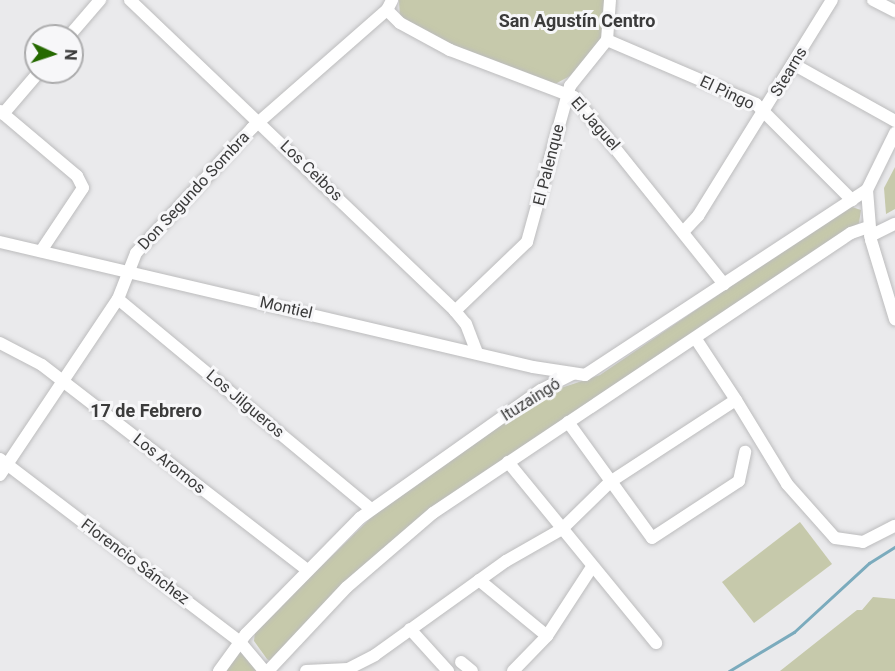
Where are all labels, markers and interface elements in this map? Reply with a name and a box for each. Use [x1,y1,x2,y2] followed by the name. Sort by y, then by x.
[499,10,655,32] district label: San Agustín Centro
[24,24,84,84] north arrow
[767,44,811,100] street label: Stearns
[61,49,80,61] text: N
[697,72,757,114] street label: El Pingo
[567,93,623,155] street label: El Jaguel
[530,122,568,208] street label: El Palenque
[134,128,254,254] street label: Don Segundo Sombra
[276,137,346,205] street label: Los Ceibos
[258,293,314,323] street label: Montiel
[202,366,288,442] street label: Los Jilgueros
[498,374,564,426] street label: Ituzaingó
[90,400,202,422] district label: 17 de Febrero
[129,430,209,498] street label: Los Aromos
[77,515,193,609] street label: Florencio Sánchez

